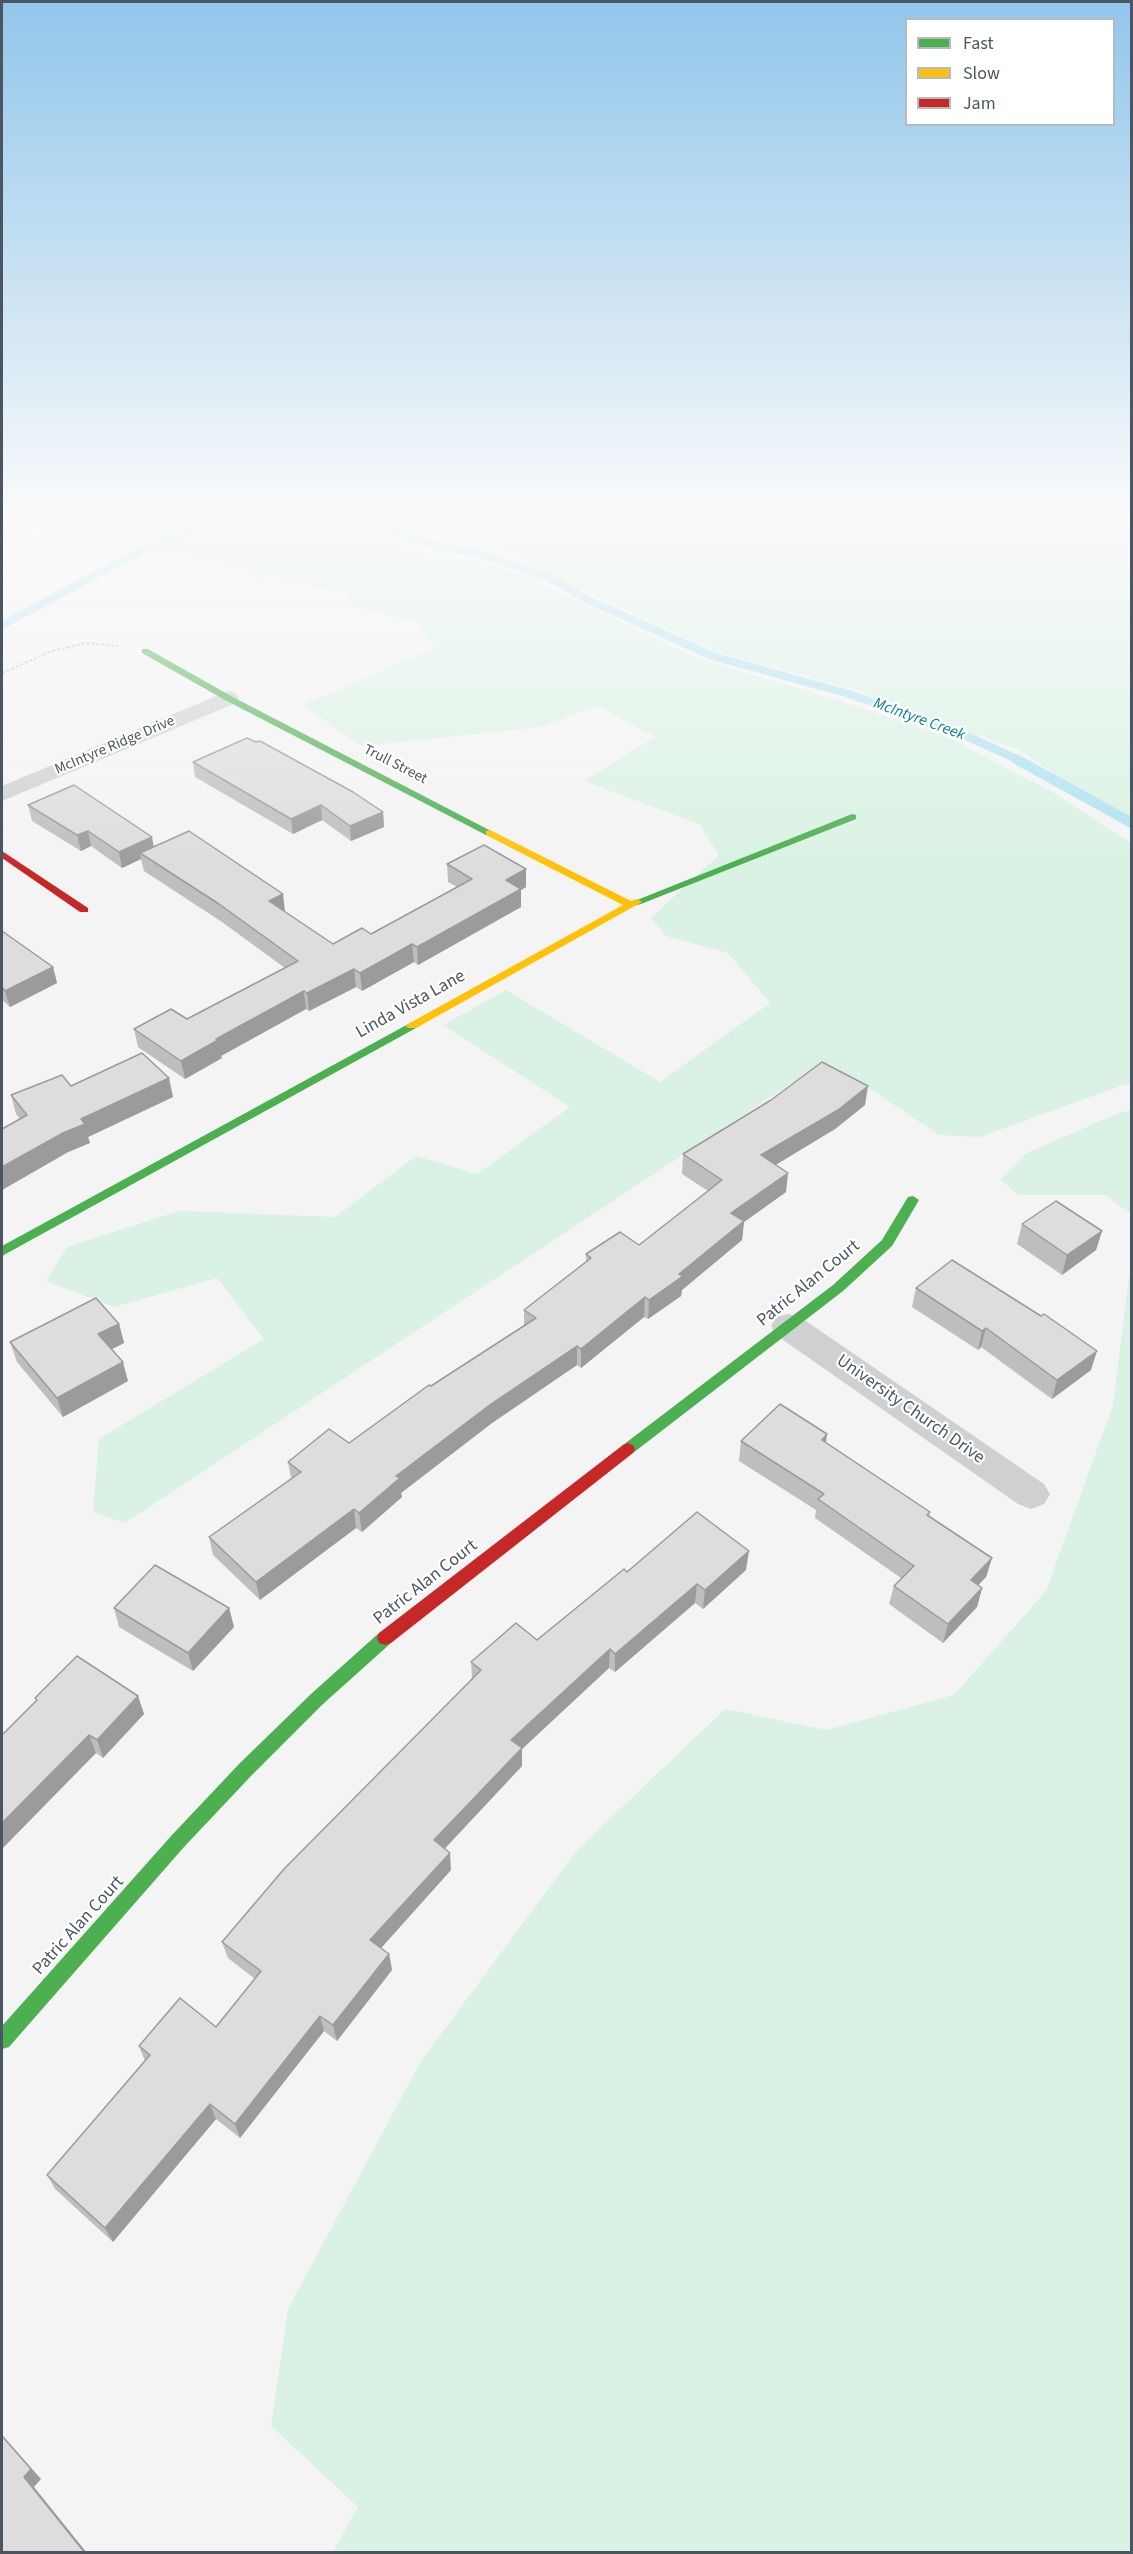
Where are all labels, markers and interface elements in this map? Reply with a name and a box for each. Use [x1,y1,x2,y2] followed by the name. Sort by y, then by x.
[905,18,1115,126] legend
[963,31,994,56] text: Fast
[963,61,1000,86] text: Slow
[963,91,996,116] text: Jam
[870,695,968,745] water label: McIntyre Creek
[52,713,178,779] street label: McIntyre Ridge Drive
[360,741,430,789] street label: Trull Street
[353,966,469,1044] street label: Linda Vista Lane
[753,1236,865,1332] street label: Patric Alan Court
[832,1351,988,1469] street label: University Church Drive
[370,1536,482,1630] street label: Patric Alan Court
[29,1872,129,1980] street label: Patric Alan Court

